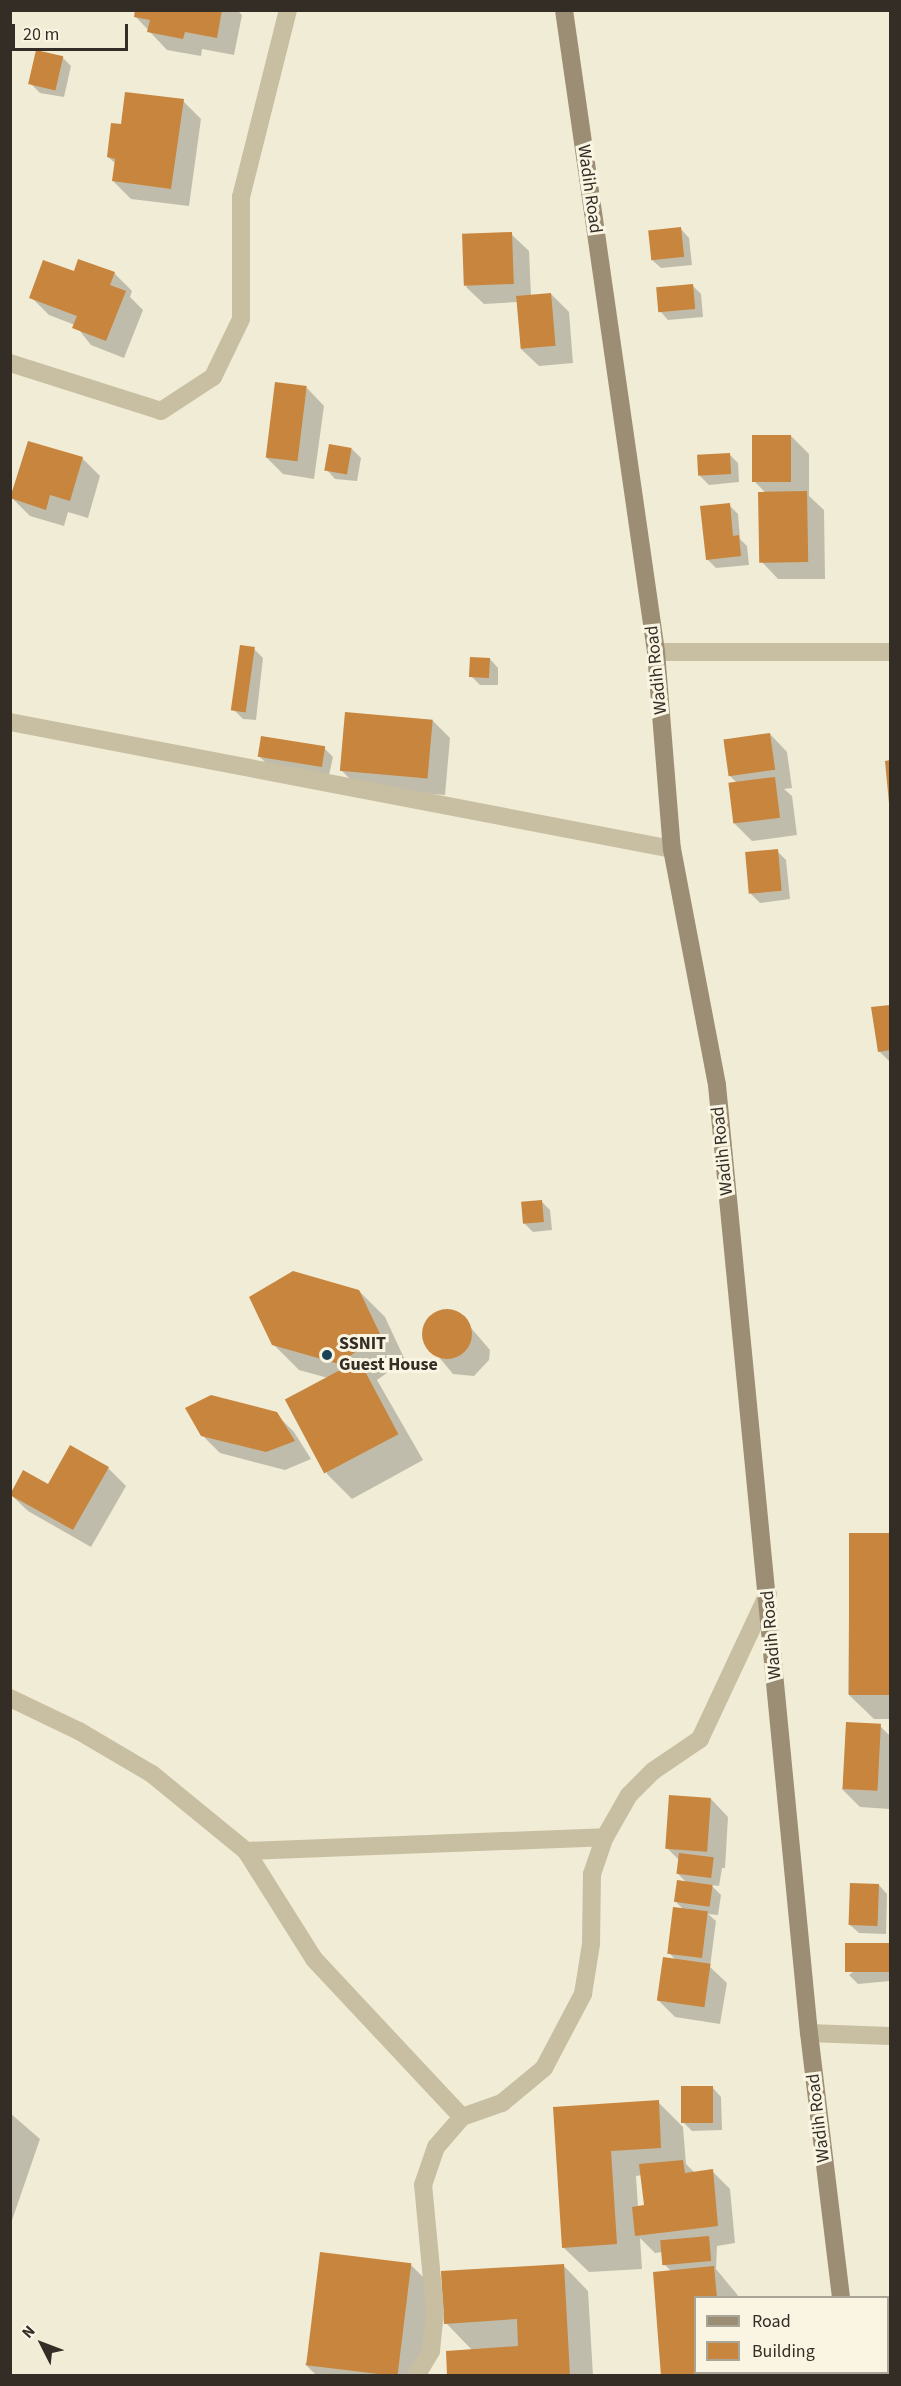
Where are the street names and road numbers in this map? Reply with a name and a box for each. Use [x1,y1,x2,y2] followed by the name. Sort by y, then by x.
[572,143,606,235] street label: Wadih Road
[642,624,672,716] street label: Wadih Road
[708,1105,738,1197] street label: Wadih Road
[757,1590,787,1680] street label: Wadih Road
[803,2072,835,2164] street label: Wadih Road

